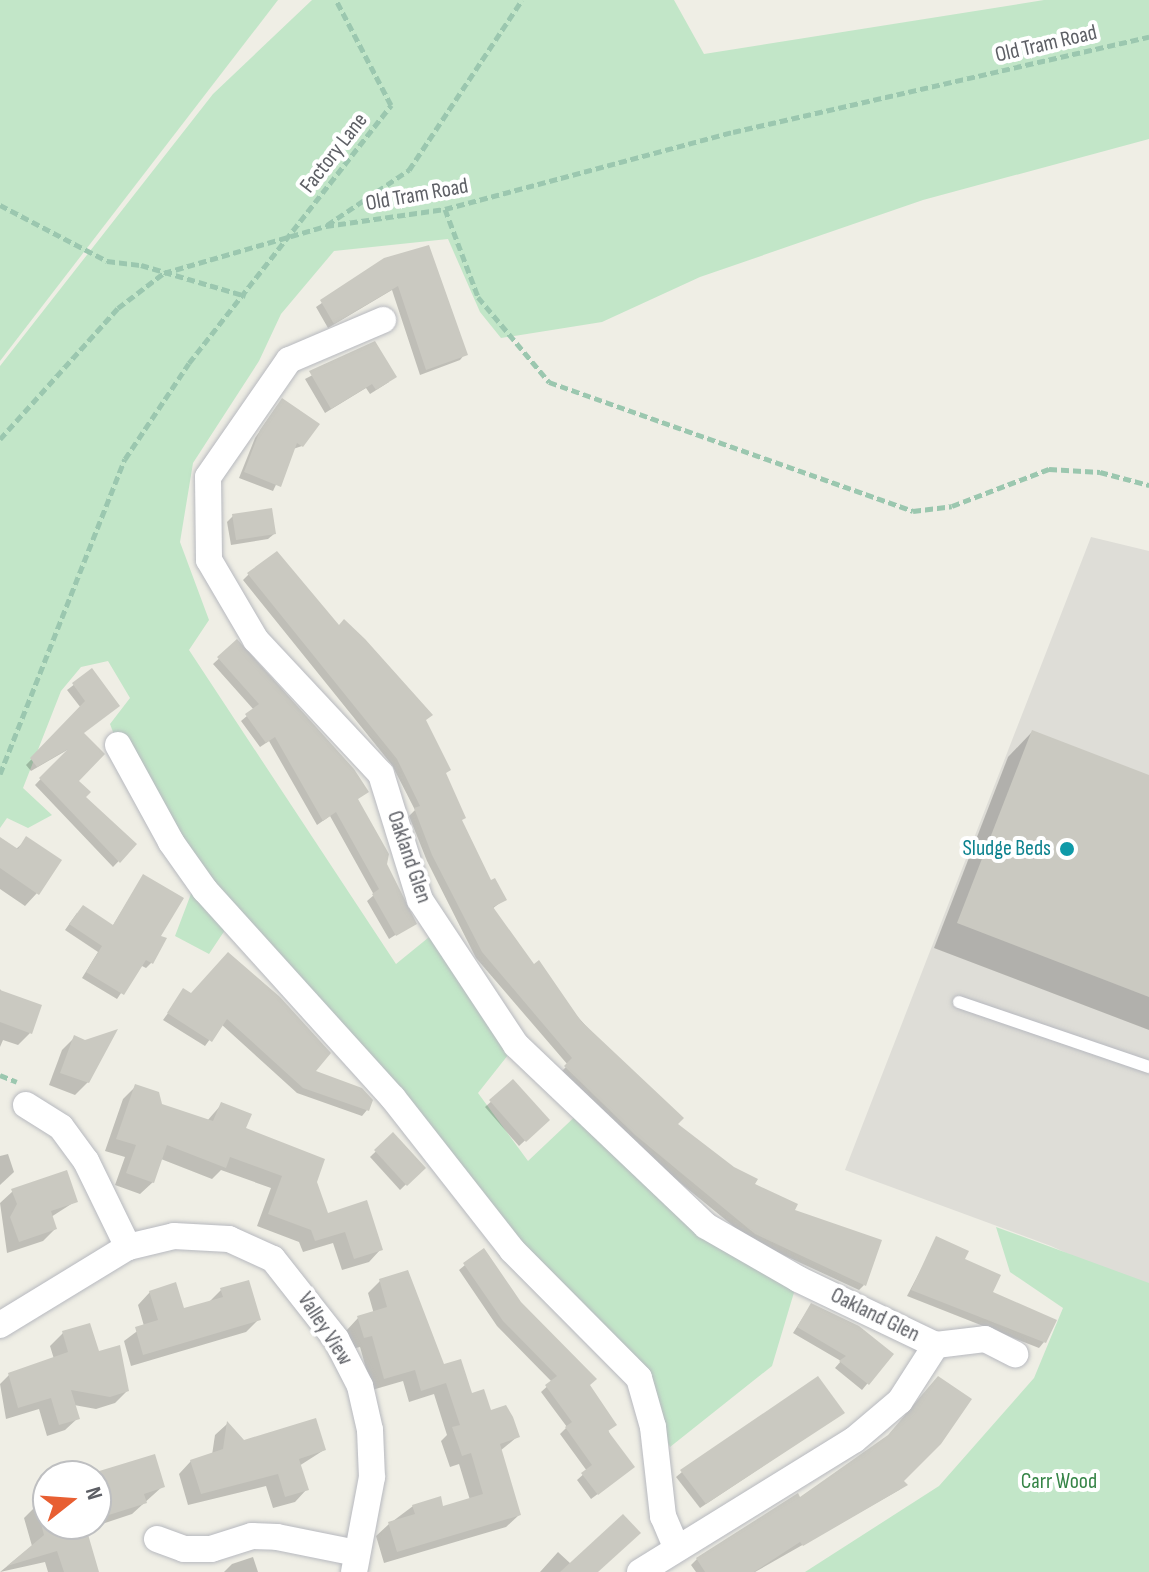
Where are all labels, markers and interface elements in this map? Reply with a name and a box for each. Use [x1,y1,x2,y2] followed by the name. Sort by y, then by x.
[993,19,1099,69] street label: Old Tram Road
[295,108,373,198] street label: Factory Lane
[364,173,470,217] street label: Old Tram Road
[381,808,437,906] street label: Oakland Glen
[962,836,1051,862] place label: Sludge Beds
[1058,840,1076,858] marker: Sludge Beds
[826,1282,924,1348] street label: Oakland Glen
[292,1288,358,1370] street label: Valley View
[32,1460,112,1540] north arrow
[1021,1469,1097,1495] park label: Carr Wood
[79,1484,108,1503] text: N

